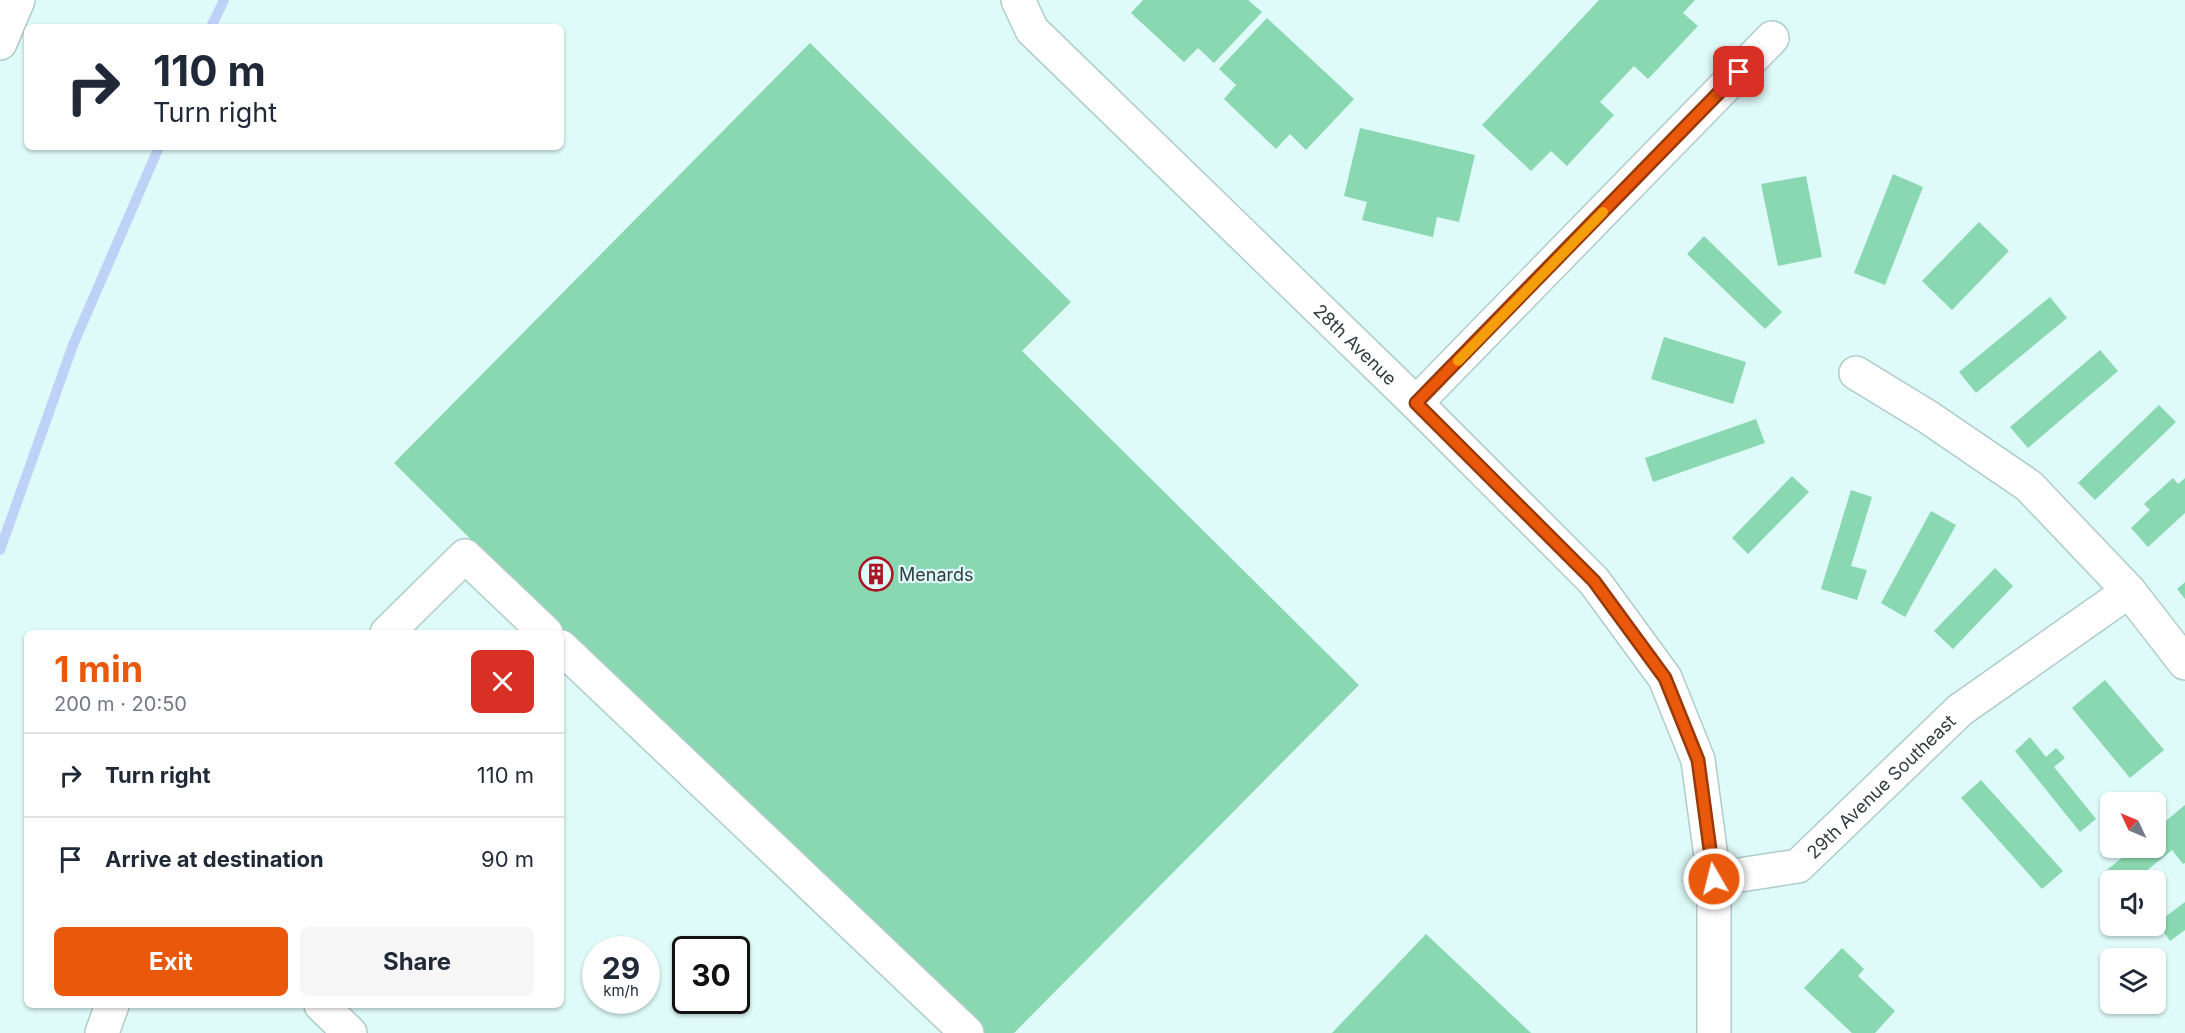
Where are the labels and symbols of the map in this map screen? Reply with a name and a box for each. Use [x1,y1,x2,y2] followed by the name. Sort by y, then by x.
[1713,46,1764,97] pin
[1310,299,1401,389] street label: 28th Avenue
[858,556,894,592] building icon: Menards
[899,564,974,585] place label: Menards
[1802,710,1960,863] street label: 29th Avenue Southeast
[2100,792,2166,858] north arrow
[1682,847,1746,911] position arrow
[672,936,750,1014] speed limit sign: 30

